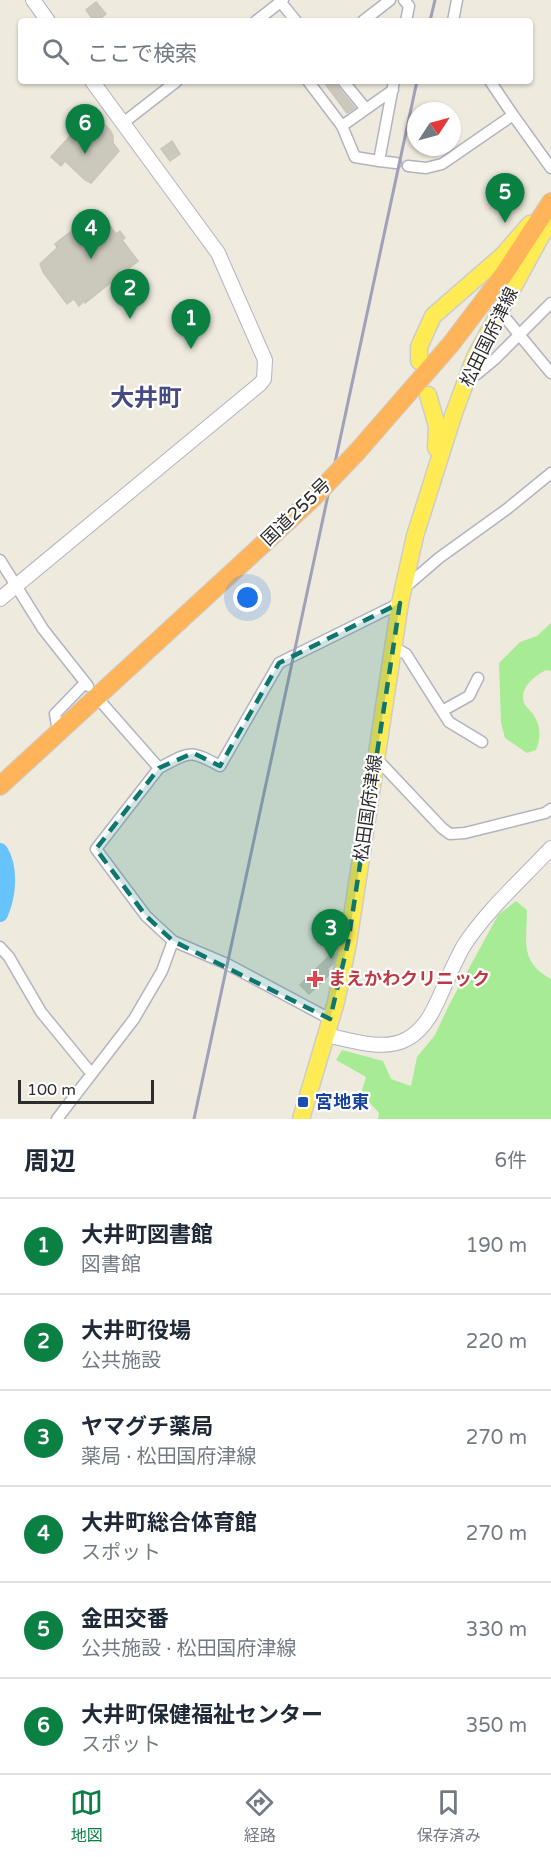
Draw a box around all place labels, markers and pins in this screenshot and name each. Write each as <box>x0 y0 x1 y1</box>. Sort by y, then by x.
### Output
pin: 6 <box>66 104 104 154</box>
pin: 5 <box>486 174 524 223</box>
pin: 4 <box>72 210 110 259</box>
pin: 2 <box>110 270 150 319</box>
pin: 1 <box>172 300 210 349</box>
pin: 3 <box>312 910 350 959</box>
place label: まえかわクリニック <box>328 968 490 990</box>
marker: まえかわクリニック <box>306 970 324 988</box>
place label: 宮地東 <box>315 1091 369 1113</box>
marker: 宮地東 <box>296 1095 310 1109</box>

